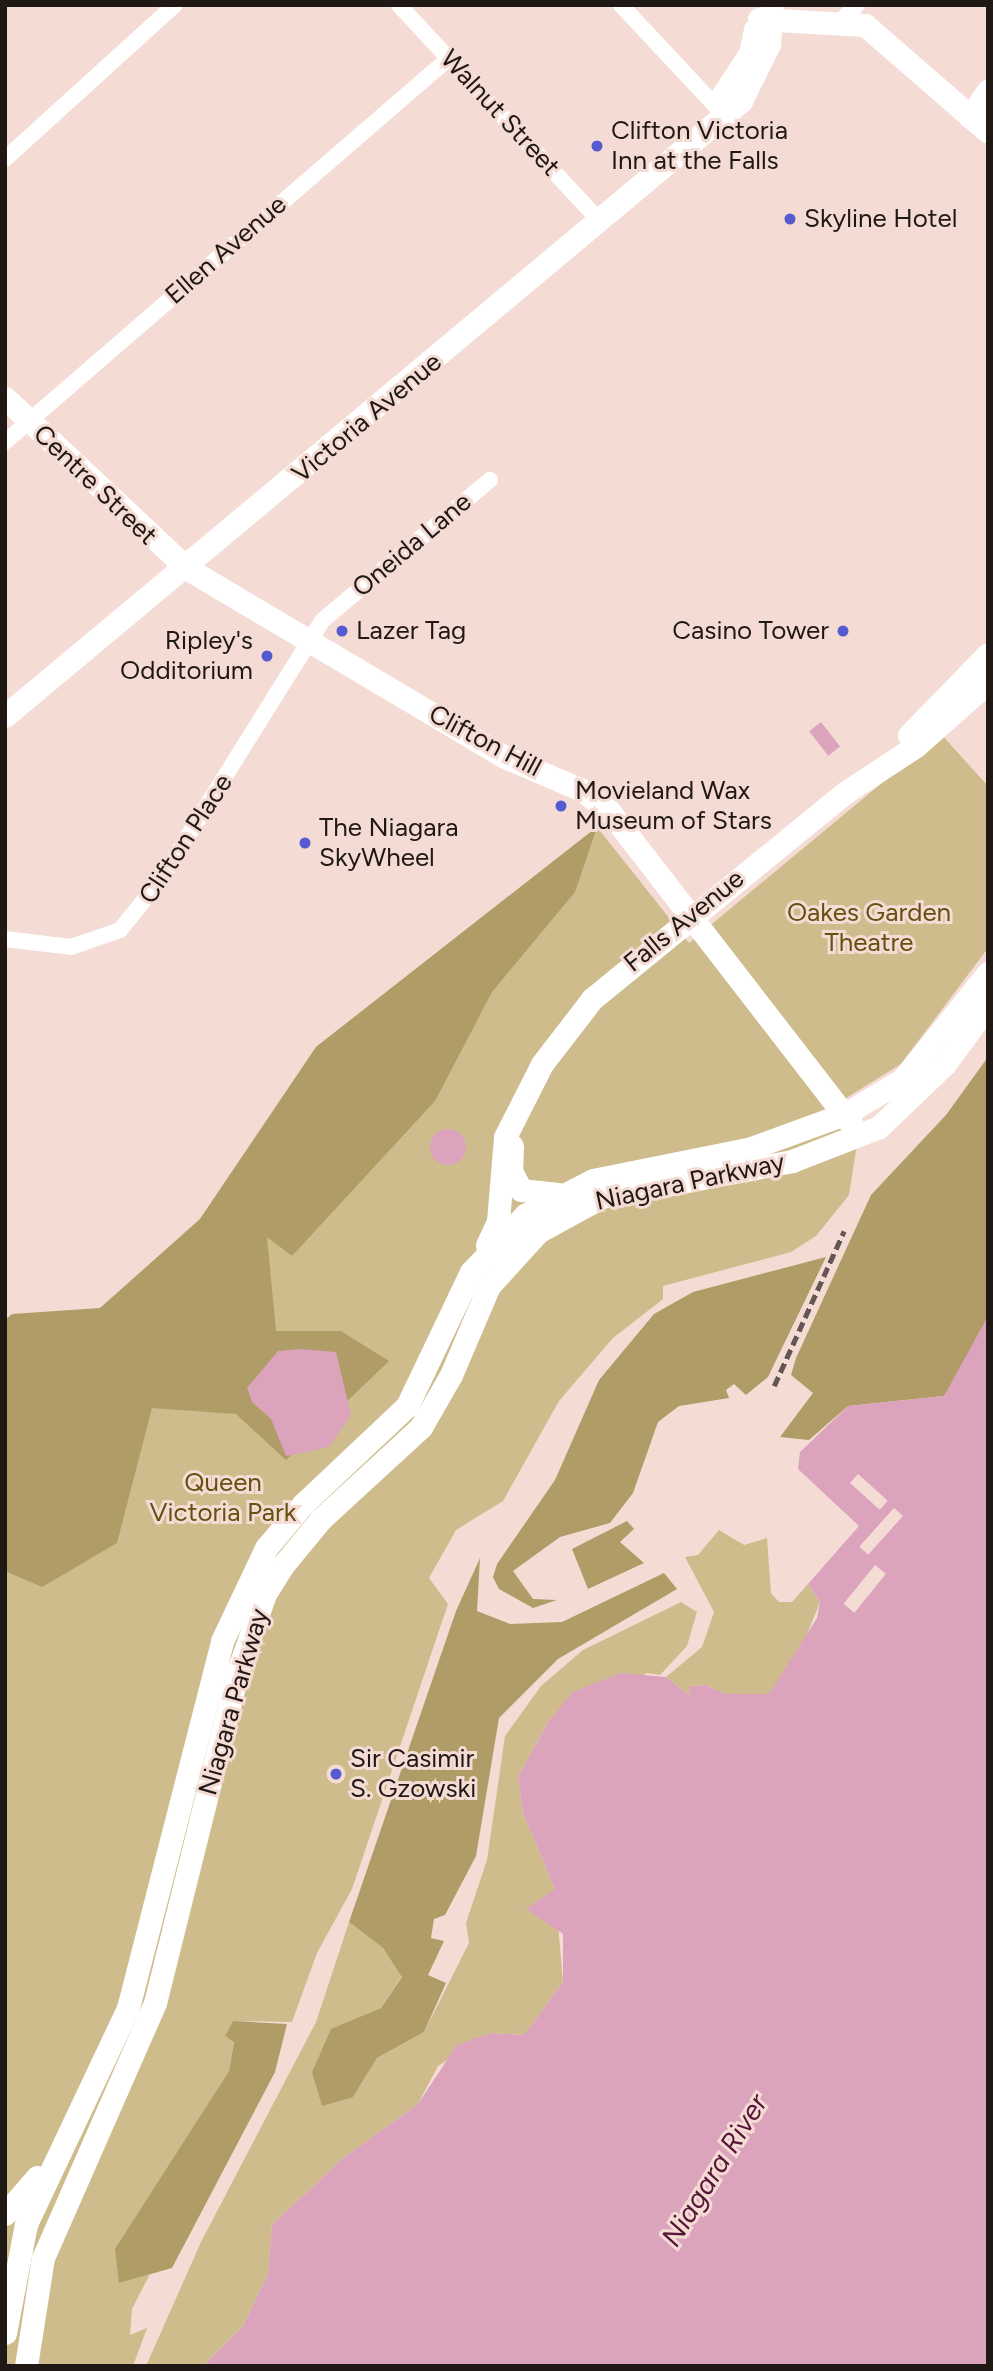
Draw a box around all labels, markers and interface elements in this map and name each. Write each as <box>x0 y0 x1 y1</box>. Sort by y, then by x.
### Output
street label: Walnut Street <box>434 44 566 182</box>
place label: Clifton Victoria Inn at the Falls <box>611 115 788 176</box>
marker: Clifton Victoria Inn at the Falls <box>589 138 605 154</box>
street label: Ellen Avenue <box>159 189 293 311</box>
place label: Skyline Hotel <box>804 203 957 235</box>
marker: Skyline Hotel <box>782 211 798 227</box>
street label: Victoria Avenue <box>286 346 448 490</box>
street label: Centre Street <box>27 418 163 552</box>
street label: Oneida Lane <box>346 486 478 604</box>
place label: Lazer Tag <box>356 615 466 647</box>
place label: Casino Tower <box>672 615 829 647</box>
marker: Lazer Tag <box>334 623 350 639</box>
marker: Casino Tower <box>835 623 851 639</box>
place label: Ripley's Odditorium <box>120 625 253 686</box>
marker: Ripley's Odditorium <box>259 648 275 664</box>
street label: Clifton Hill <box>423 698 547 784</box>
street label: Clifton Place <box>133 768 239 910</box>
place label: Movieland Wax Museum of Stars <box>575 775 772 836</box>
marker: Movieland Wax Museum of Stars <box>553 798 569 814</box>
place label: The Niagara SkyWheel <box>319 812 458 874</box>
marker: The Niagara SkyWheel <box>297 835 313 851</box>
street label: Falls Avenue <box>618 863 750 979</box>
park label: Oakes Garden Theatre <box>787 897 951 958</box>
street label: Niagara Parkway <box>593 1147 787 1217</box>
park label: Queen Victoria Park <box>150 1467 296 1528</box>
street label: Niagara Parkway <box>192 1605 276 1799</box>
place label: Sir Casimir S. Gzowski <box>350 1743 476 1804</box>
marker: Sir Casimir S. Gzowski <box>328 1766 344 1782</box>
water label: Niagara River <box>654 2088 774 2252</box>

